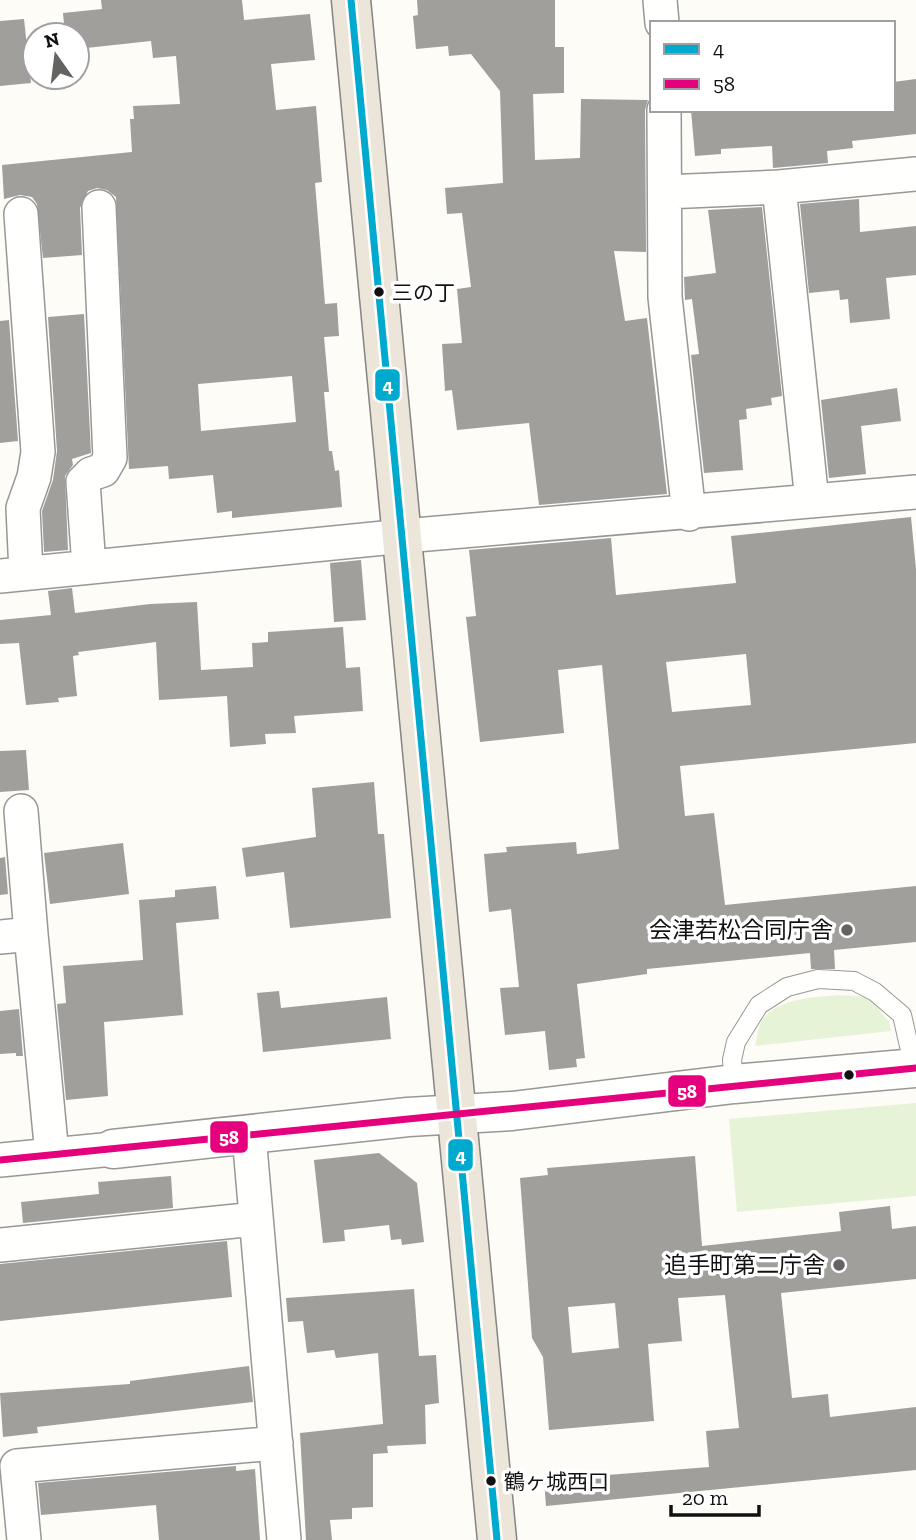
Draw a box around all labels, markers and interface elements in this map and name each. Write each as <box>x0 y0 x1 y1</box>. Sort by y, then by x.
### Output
north arrow <box>21 21 91 91</box>
legend <box>650 21 895 112</box>
text: N <box>42 27 62 53</box>
text: 4 <box>713 36 724 61</box>
text: 58 <box>713 71 735 96</box>
place label: 三の丁 <box>392 280 455 305</box>
marker: 三の丁 <box>372 285 386 299</box>
line badge: 4 <box>374 368 401 402</box>
text: 4 <box>383 374 394 397</box>
place label: 会津若松合同庁舎 <box>649 916 833 944</box>
marker: 会津若松合同庁舎 <box>839 922 855 938</box>
unlabelled marker <box>842 1068 856 1082</box>
line badge: 58 <box>667 1074 707 1108</box>
text: 58 <box>677 1080 697 1103</box>
line badge: 58 <box>209 1120 249 1154</box>
text: 58 <box>219 1126 239 1149</box>
line badge: 4 <box>447 1138 474 1172</box>
text: 4 <box>456 1144 467 1167</box>
place label: 追手町第二庁舎 <box>664 1251 825 1279</box>
marker: 追手町第二庁舎 <box>831 1257 847 1273</box>
place label: 鶴ヶ城西口 <box>504 1469 609 1494</box>
marker: 鶴ヶ城西口 <box>484 1474 498 1488</box>
scale bar <box>671 1474 758 1518</box>
text: 20 m <box>682 1485 728 1510</box>

